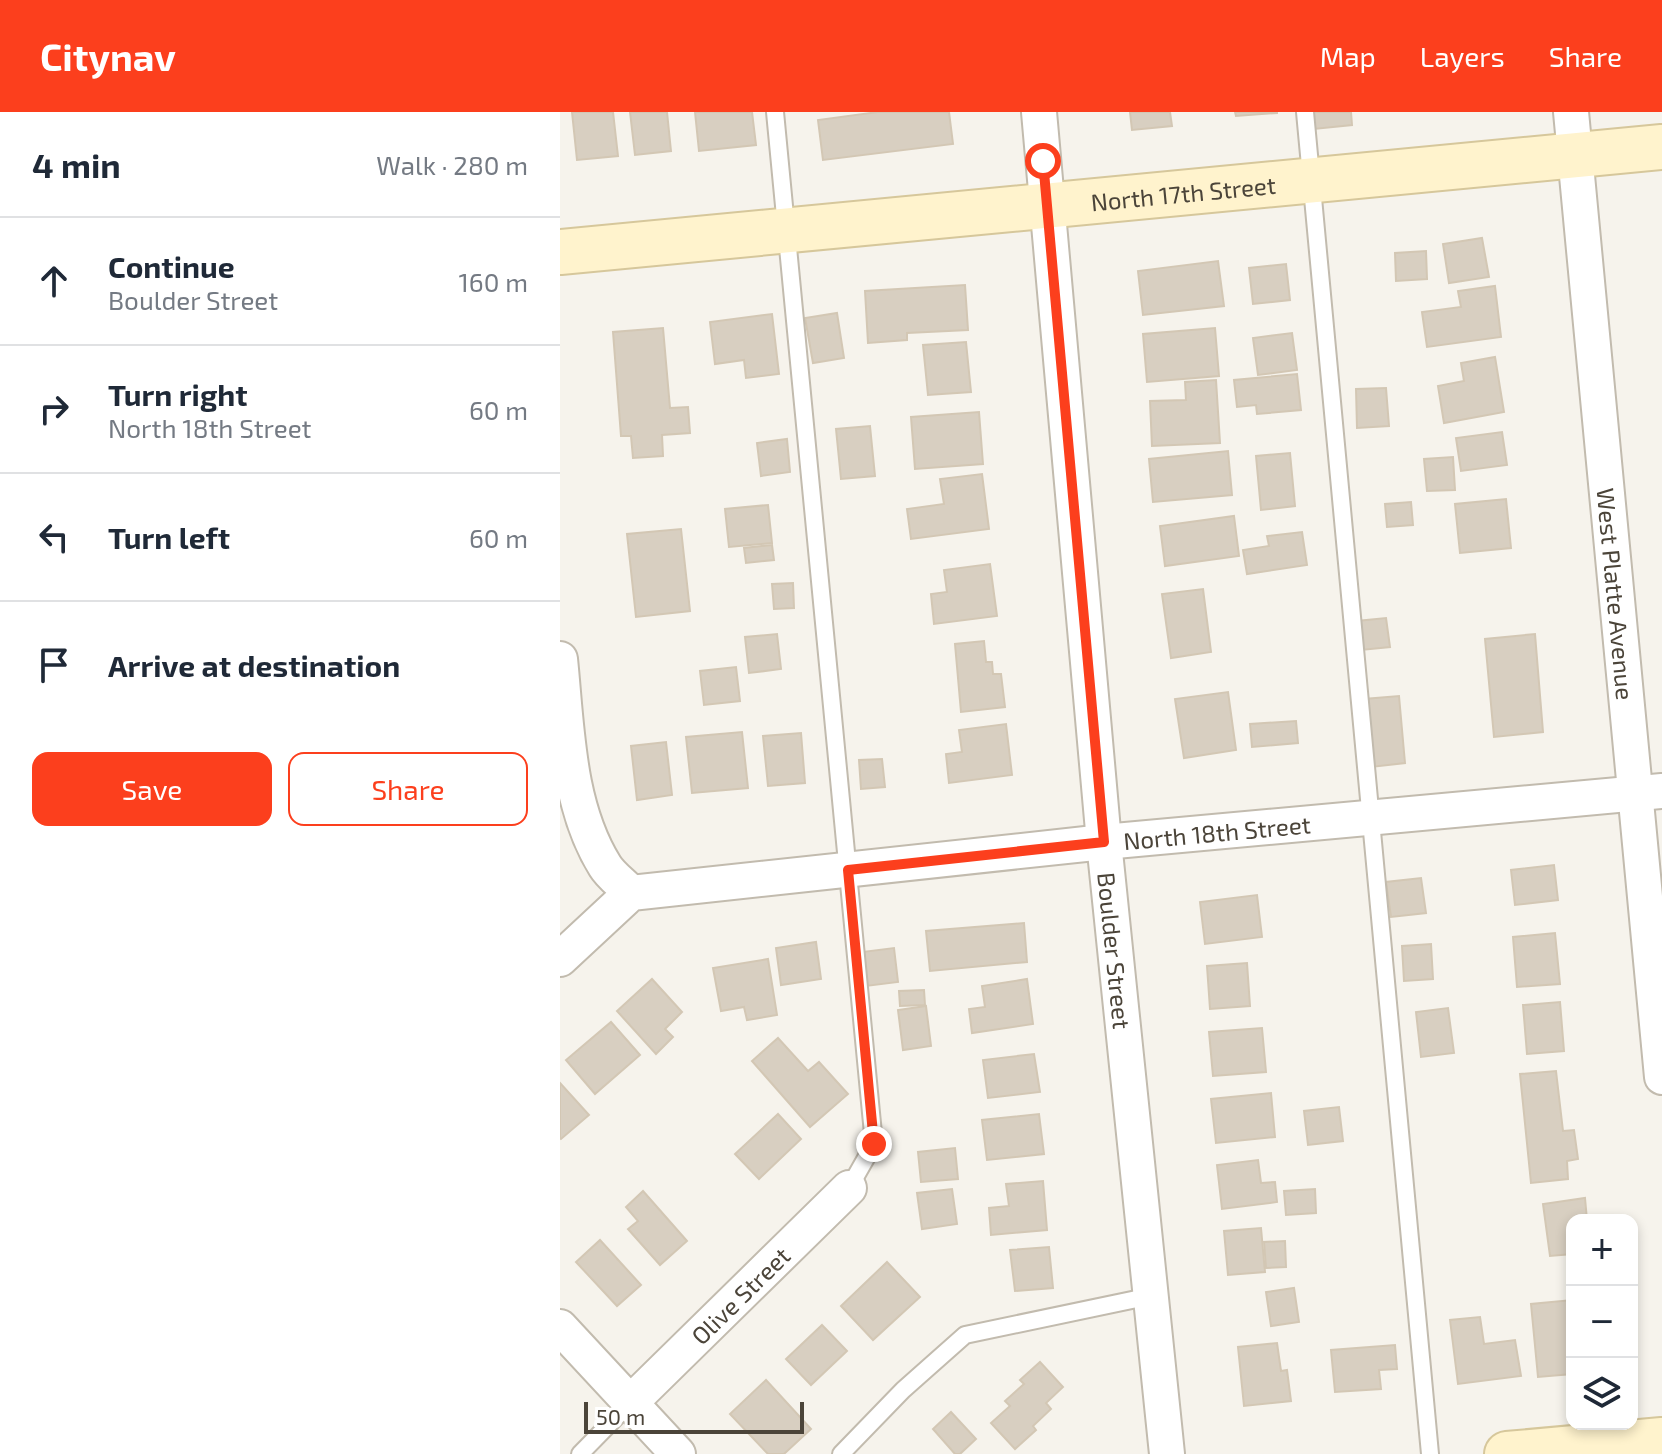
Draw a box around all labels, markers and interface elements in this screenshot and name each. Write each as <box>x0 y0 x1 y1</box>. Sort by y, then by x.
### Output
text: Citynav <box>40 33 176 79</box>
text: Map <box>1320 39 1376 73</box>
text: Layers <box>1420 39 1505 73</box>
text: Share <box>1549 39 1622 73</box>
route start <box>1025 143 1061 179</box>
text: 4 min <box>32 144 121 185</box>
text: Walk · 280 m <box>376 149 528 180</box>
street label: North 17th Street <box>1089 169 1277 216</box>
text: Continue <box>108 248 235 284</box>
icon: ahead <box>32 259 76 303</box>
text: 160 m <box>459 266 528 297</box>
text: Boulder Street <box>108 284 278 315</box>
text: Turn right <box>108 376 248 412</box>
icon: right <box>32 387 76 431</box>
text: 60 m <box>469 394 528 425</box>
text: North 18th Street <box>108 412 312 443</box>
street label: West Platte Avenue <box>1592 487 1641 701</box>
icon: left <box>32 515 76 559</box>
text: Turn left <box>108 519 230 555</box>
text: 60 m <box>469 522 528 553</box>
icon: arrive <box>32 643 76 687</box>
text: Arrive at destination <box>108 647 400 683</box>
button: Save <box>32 752 272 826</box>
button: Share <box>288 752 528 826</box>
street label: North 18th Street <box>1122 809 1312 855</box>
street label: Boulder Street <box>1093 871 1138 1030</box>
route end <box>856 1126 892 1162</box>
map controls <box>1566 1214 1638 1430</box>
button: + <box>1566 1214 1638 1286</box>
street label: Olive Street <box>685 1240 795 1350</box>
button: − <box>1566 1286 1638 1358</box>
button: layers <box>1566 1358 1638 1430</box>
scale bar <box>584 1398 804 1434</box>
text: 50 m <box>596 1403 645 1429</box>

